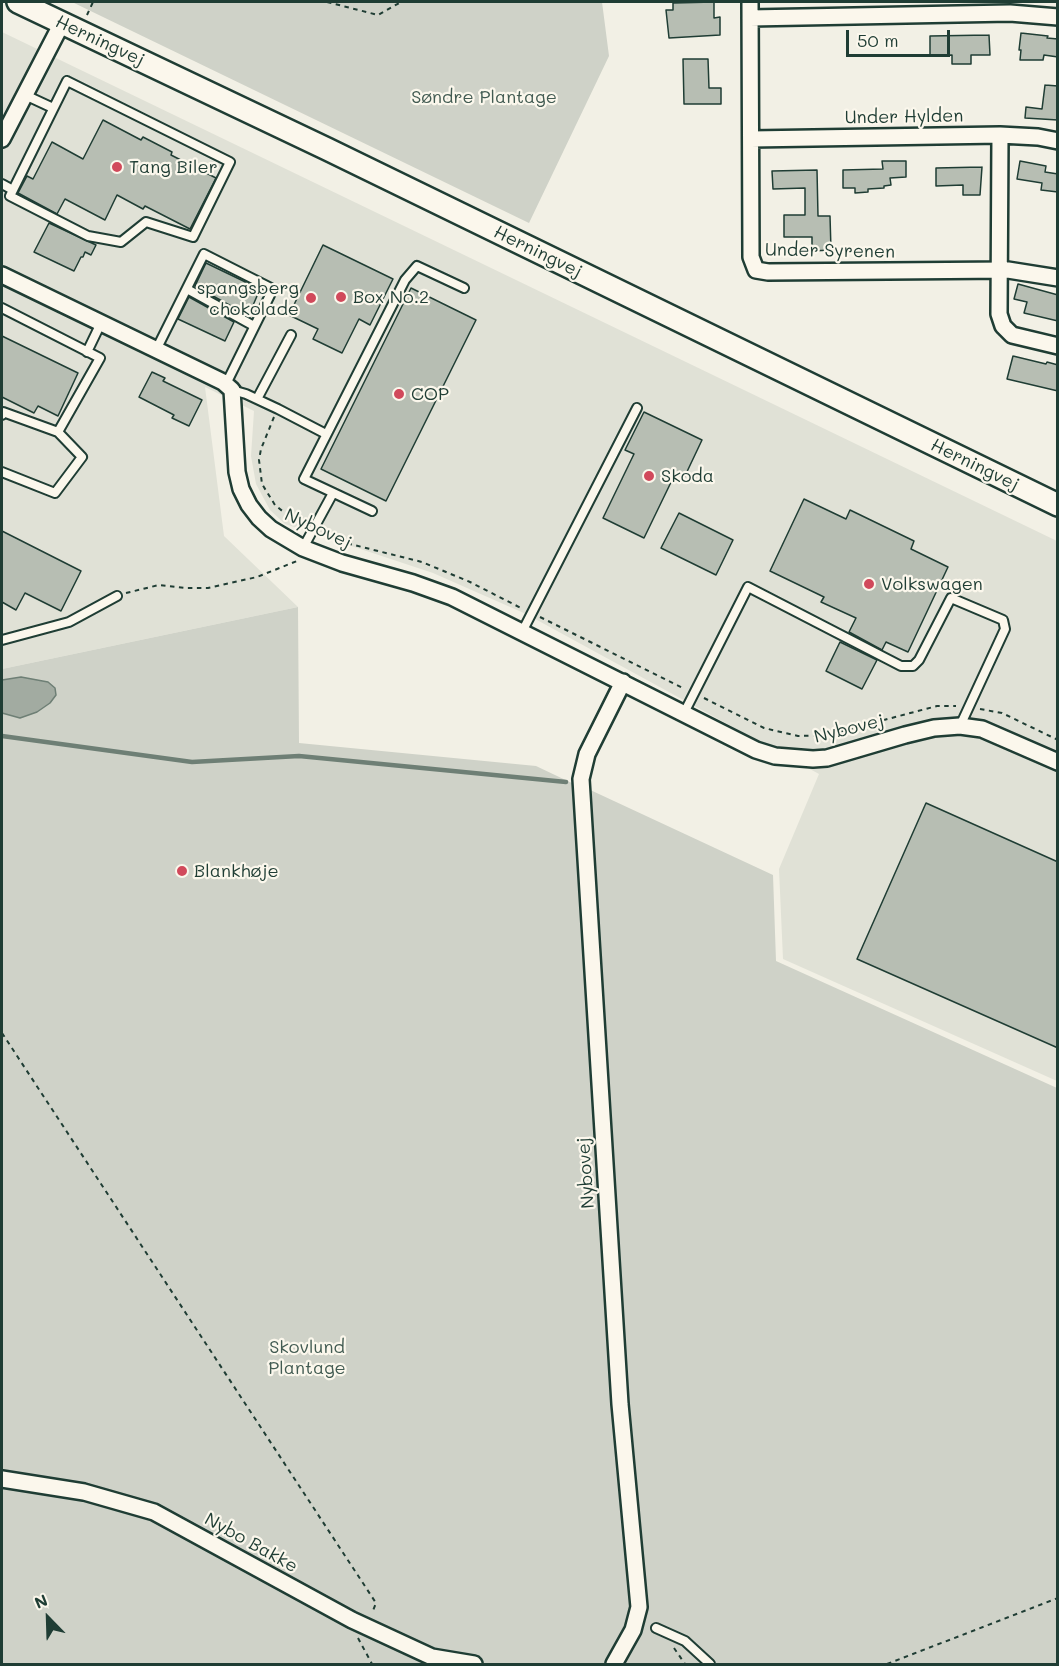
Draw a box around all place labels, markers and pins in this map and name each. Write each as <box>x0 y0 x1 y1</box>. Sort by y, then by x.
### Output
place label: Tang Biler <box>129 156 218 178</box>
marker: Tang Biler <box>110 160 124 174</box>
place label: spangsberg chokolade <box>197 277 299 320</box>
place label: Box No.2 <box>353 286 429 308</box>
marker: Box No.2 <box>334 290 348 304</box>
marker: spangsberg chokolade <box>304 291 318 305</box>
place label: COP <box>411 383 449 405</box>
marker: COP <box>392 387 406 401</box>
place label: Skoda <box>661 465 714 487</box>
marker: Skoda <box>642 469 656 483</box>
place label: Volkswagen <box>881 573 983 595</box>
marker: Volkswagen <box>862 577 876 591</box>
place label: Blankhøje <box>194 860 279 882</box>
marker: Blankhøje <box>175 864 189 878</box>

